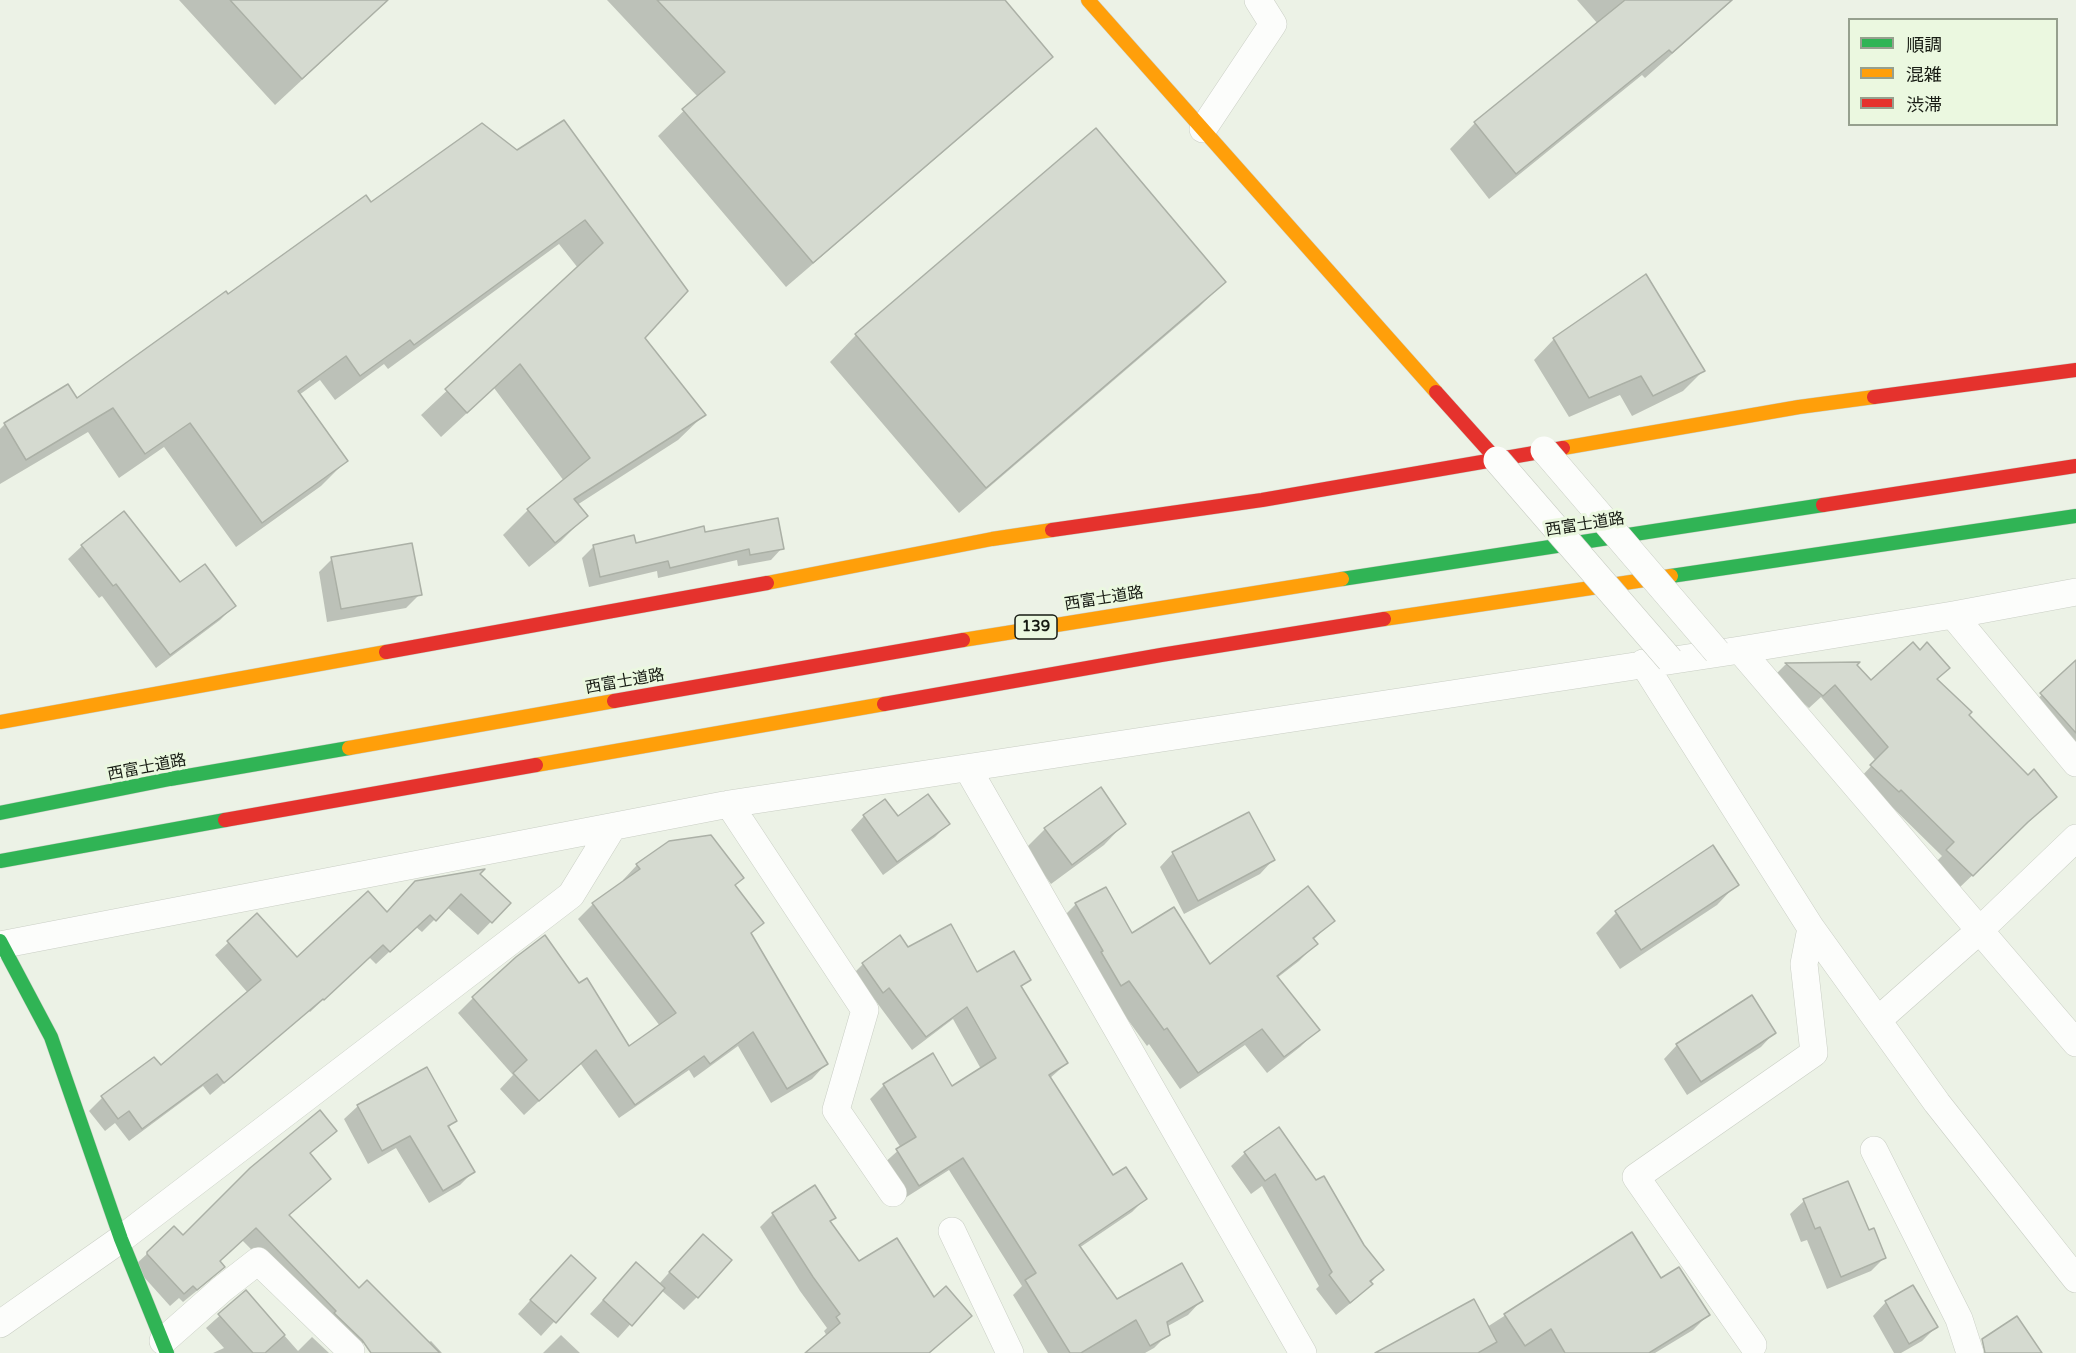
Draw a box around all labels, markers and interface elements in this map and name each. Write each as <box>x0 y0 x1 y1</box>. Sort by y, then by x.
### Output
legend <box>1848 18 2058 126</box>
text: 順調 <box>1906 34 1942 56</box>
text: 混雑 <box>1906 64 1942 86</box>
text: 渋滞 <box>1906 94 1942 116</box>
street label: 西富士道路 <box>1544 509 1626 541</box>
street label: 西富士道路 <box>1063 583 1145 615</box>
road number: 139 <box>1015 615 1057 639</box>
street label: 西富士道路 <box>584 666 666 698</box>
street label: 西富士道路 <box>106 751 188 785</box>

